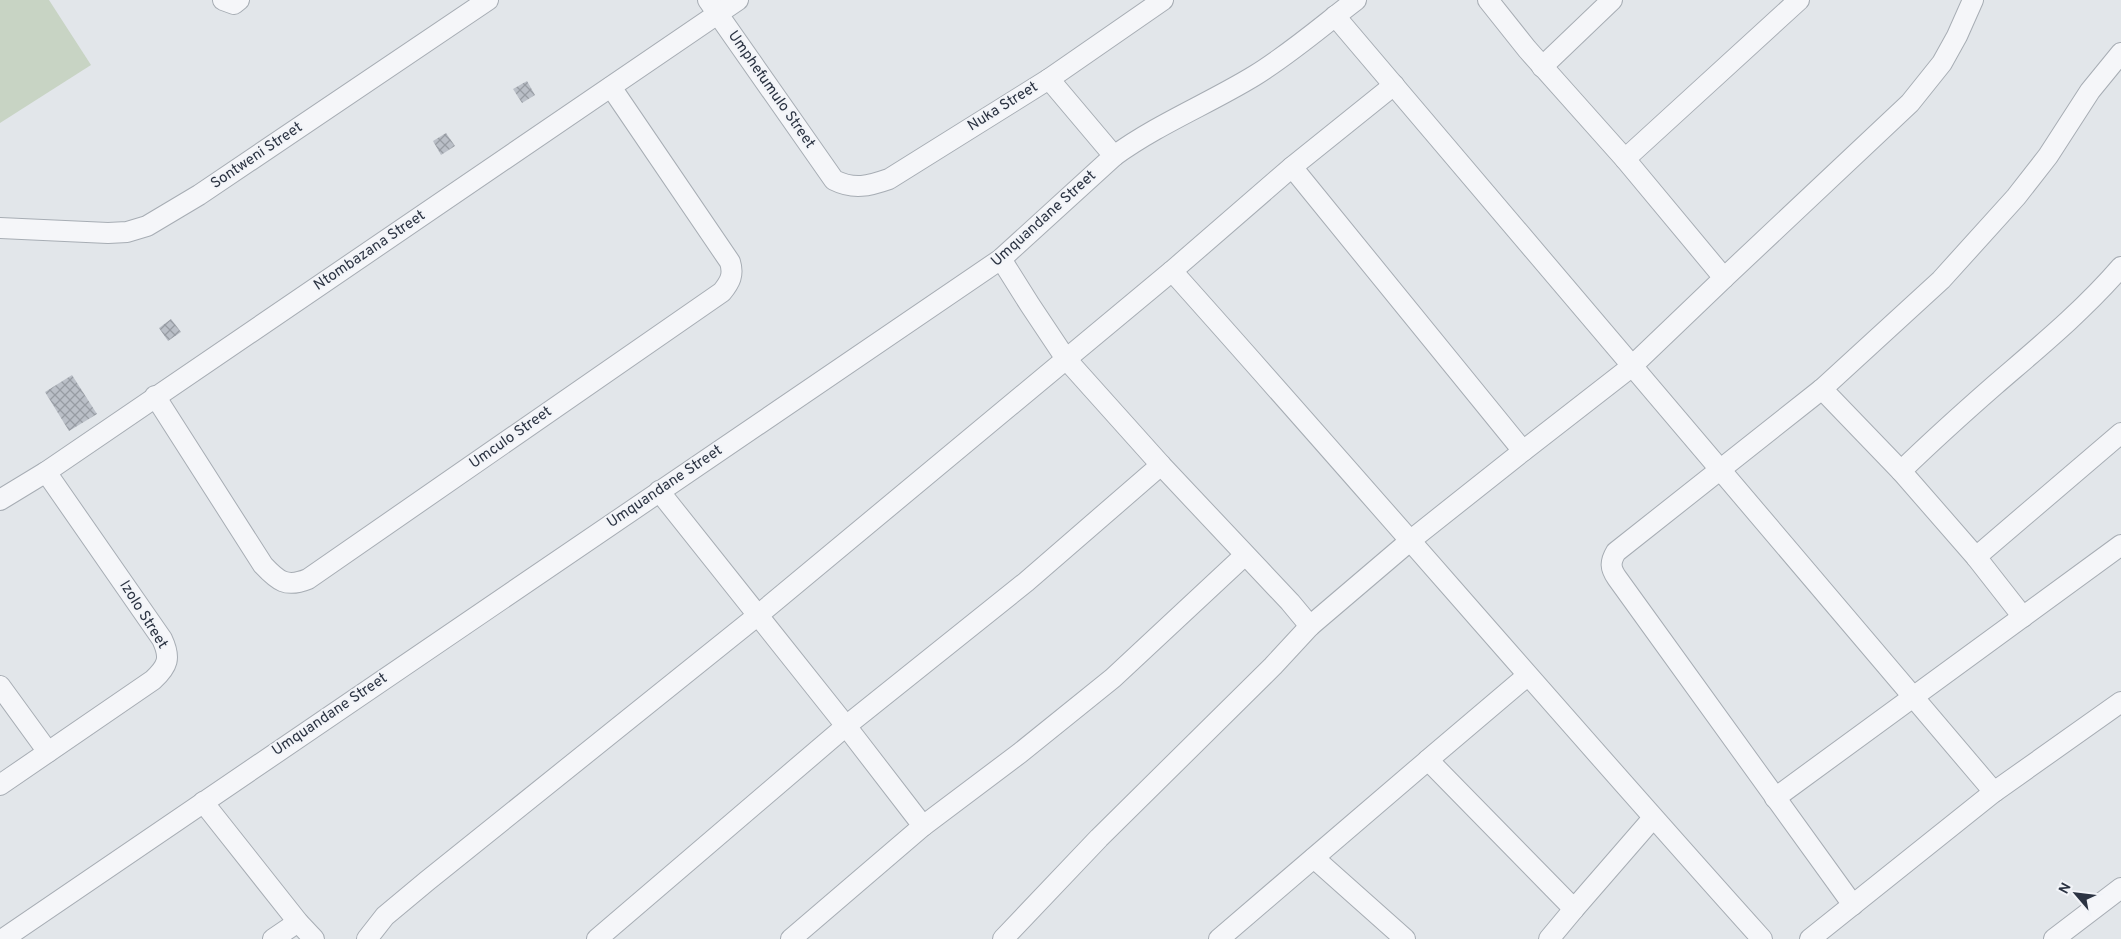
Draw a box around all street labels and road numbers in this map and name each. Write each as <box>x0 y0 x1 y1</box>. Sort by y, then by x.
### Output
street label: Umphefumulo Street <box>723 27 819 153</box>
street label: Nuka Street <box>964 78 1042 136</box>
street label: Sontweni Street <box>208 118 306 194</box>
street label: Umquandane Street <box>987 167 1101 271</box>
street label: Ntombazana Street <box>311 207 429 295</box>
street label: Umculo Street <box>466 403 556 473</box>
street label: Umquandane Street <box>604 441 726 533</box>
street label: Izolo Street <box>114 577 172 653</box>
street label: Umquandane Street <box>269 669 391 761</box>

